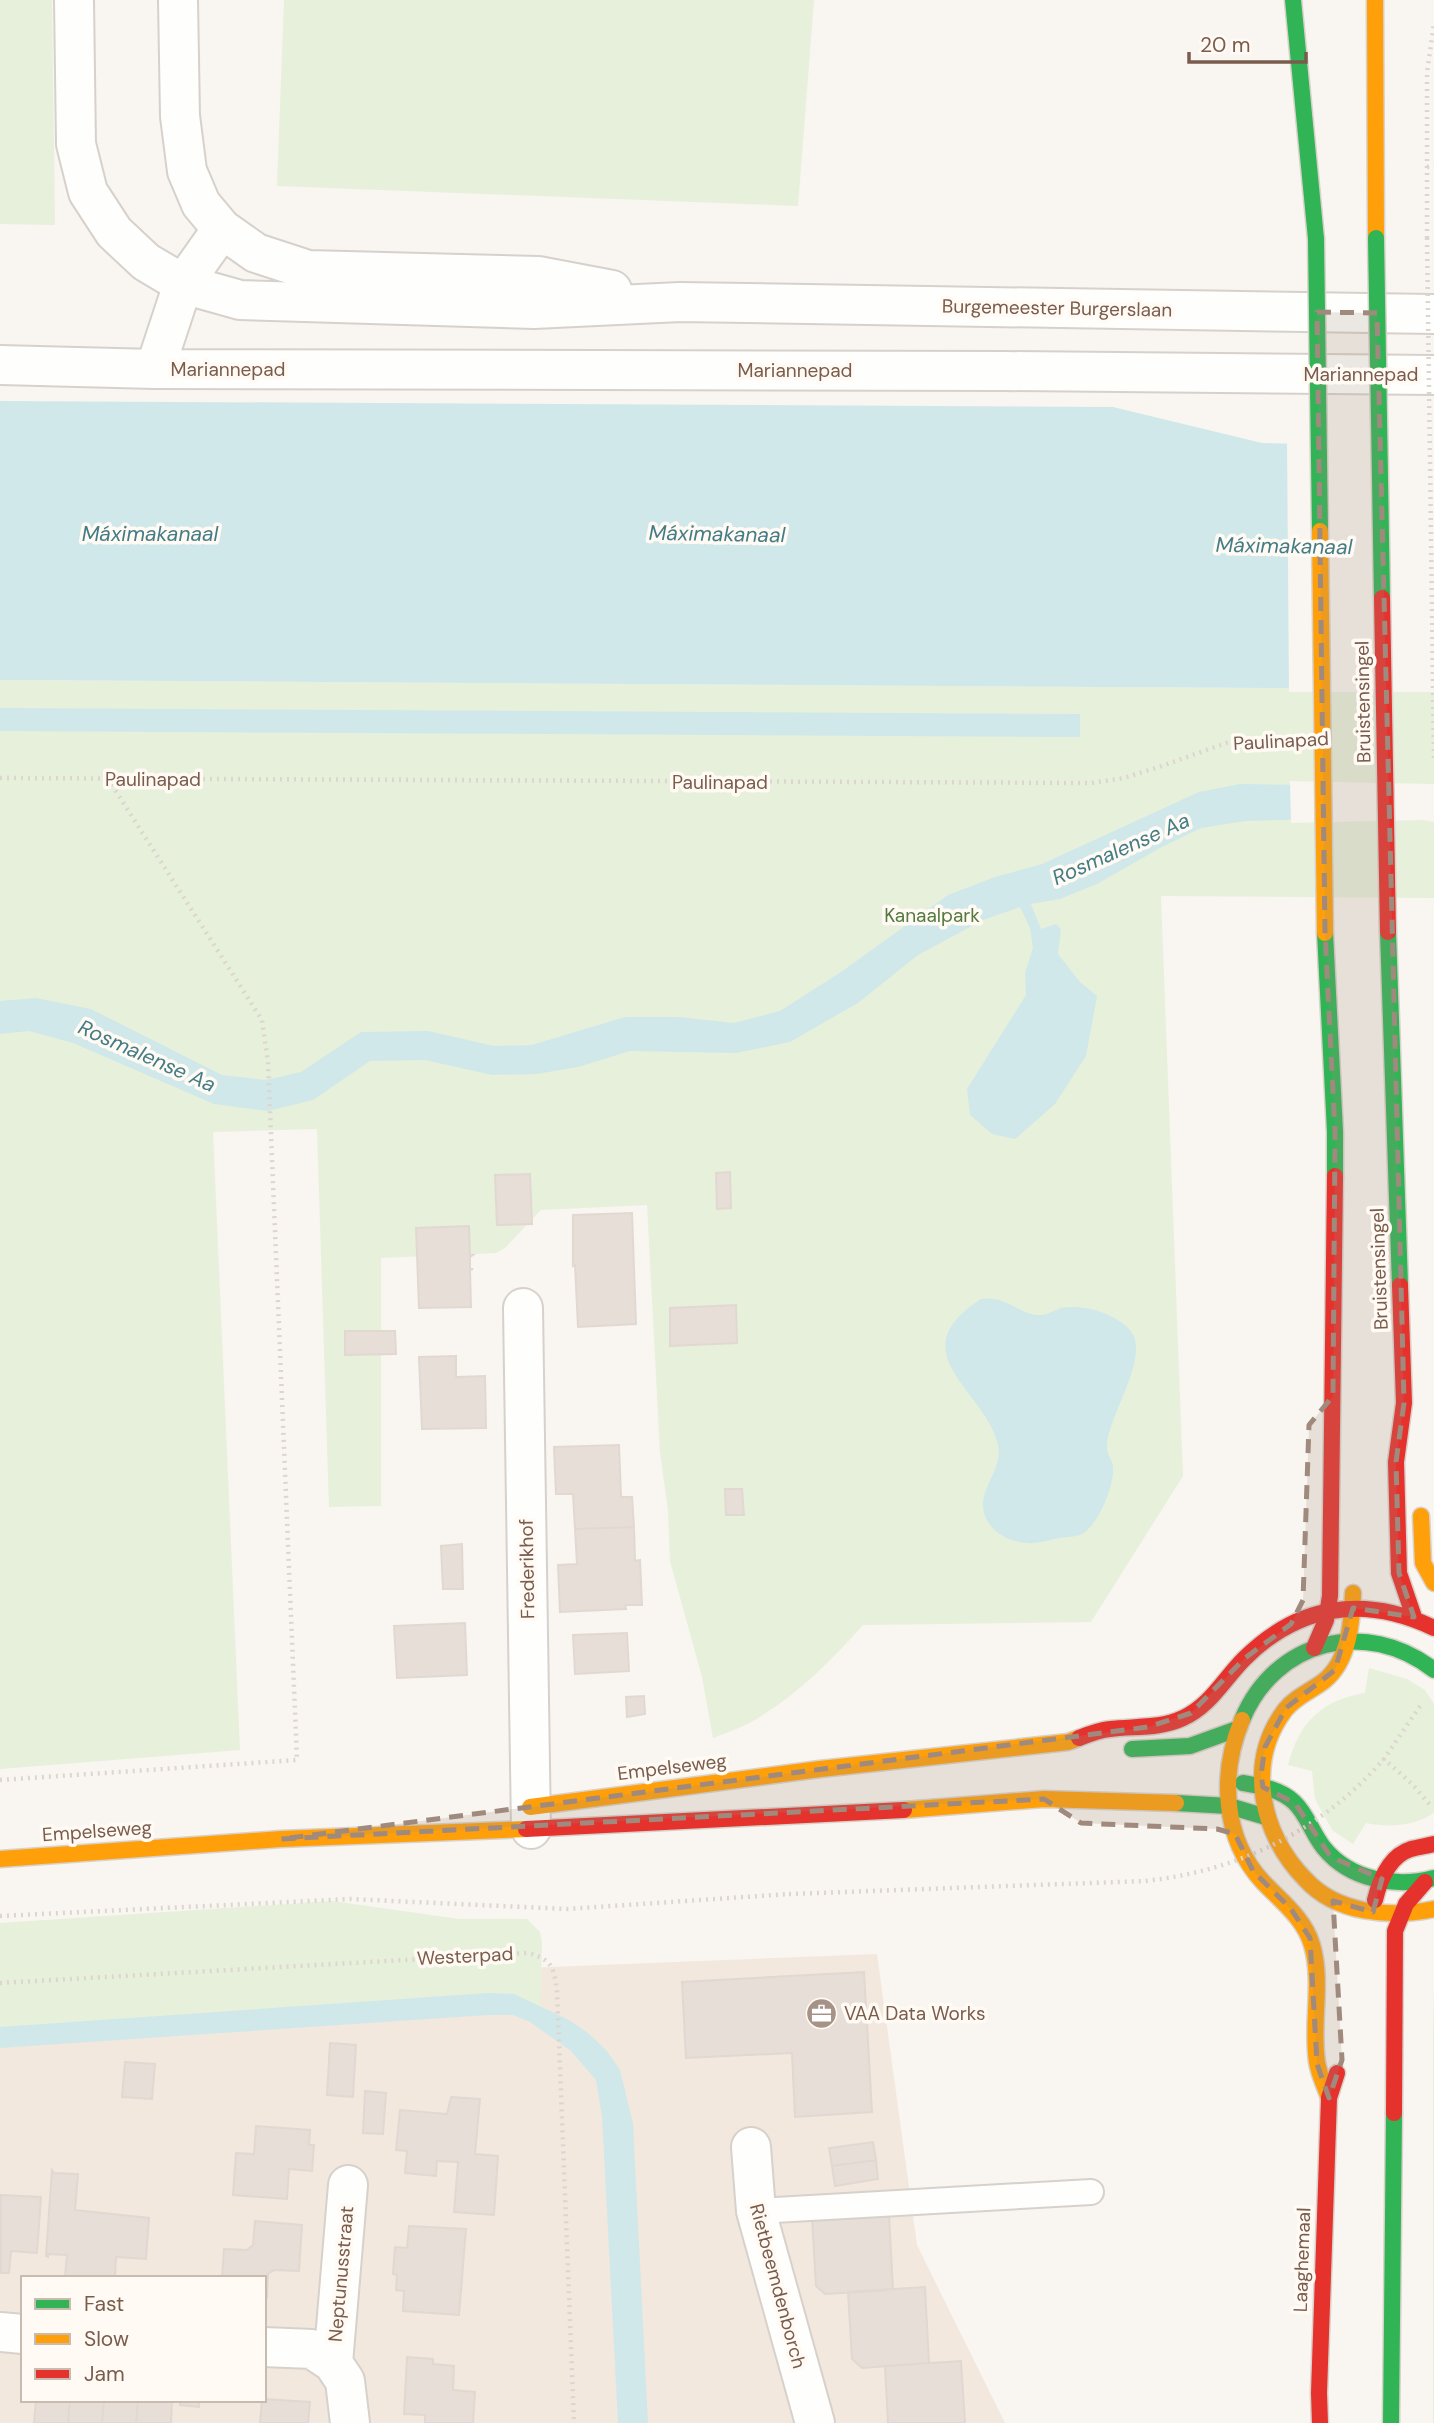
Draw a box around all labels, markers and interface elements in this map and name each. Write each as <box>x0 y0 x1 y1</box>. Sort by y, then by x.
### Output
scale bar <box>1189 21 1306 65</box>
text: 20 m <box>1200 31 1251 59</box>
street label: Burgemeester Burgerslaan <box>942 293 1172 323</box>
street label: Mariannepad <box>171 357 286 382</box>
street label: Mariannepad <box>738 358 853 383</box>
street label: Mariannepad <box>1304 362 1419 387</box>
water label: Máximakanaal <box>648 519 786 549</box>
water label: Máximakanaal <box>82 520 219 548</box>
water label: Máximakanaal <box>1215 531 1353 561</box>
street label: Bruistensingel <box>1349 641 1377 763</box>
street label: Paulinapad <box>1232 726 1330 756</box>
street label: Paulinapad <box>105 767 201 792</box>
street label: Paulinapad <box>672 770 768 795</box>
water label: Rosmalense Aa <box>1048 806 1194 892</box>
park label: Kanaalpark <box>884 903 980 928</box>
water label: Rosmalense Aa <box>74 1013 220 1099</box>
street label: Bruistensingel <box>1364 1207 1394 1331</box>
street label: Frederikhof <box>514 1519 540 1619</box>
street label: Empelseweg <box>616 1748 729 1786</box>
street label: Empelseweg <box>41 1815 153 1847</box>
street label: Westerpad <box>416 1941 514 1971</box>
office icon: VAA Data Works <box>804 1996 838 2030</box>
place label: VAA Data Works <box>844 2001 985 2026</box>
street label: Rietbeemdenborch <box>744 2201 812 2371</box>
street label: Neptunusstraat <box>323 2205 359 2343</box>
street label: Laaghemaal <box>1288 2207 1316 2313</box>
legend <box>21 2276 266 2402</box>
text: Fast <box>84 2290 124 2318</box>
text: Slow <box>84 2325 129 2353</box>
text: Jam <box>84 2360 125 2388</box>

